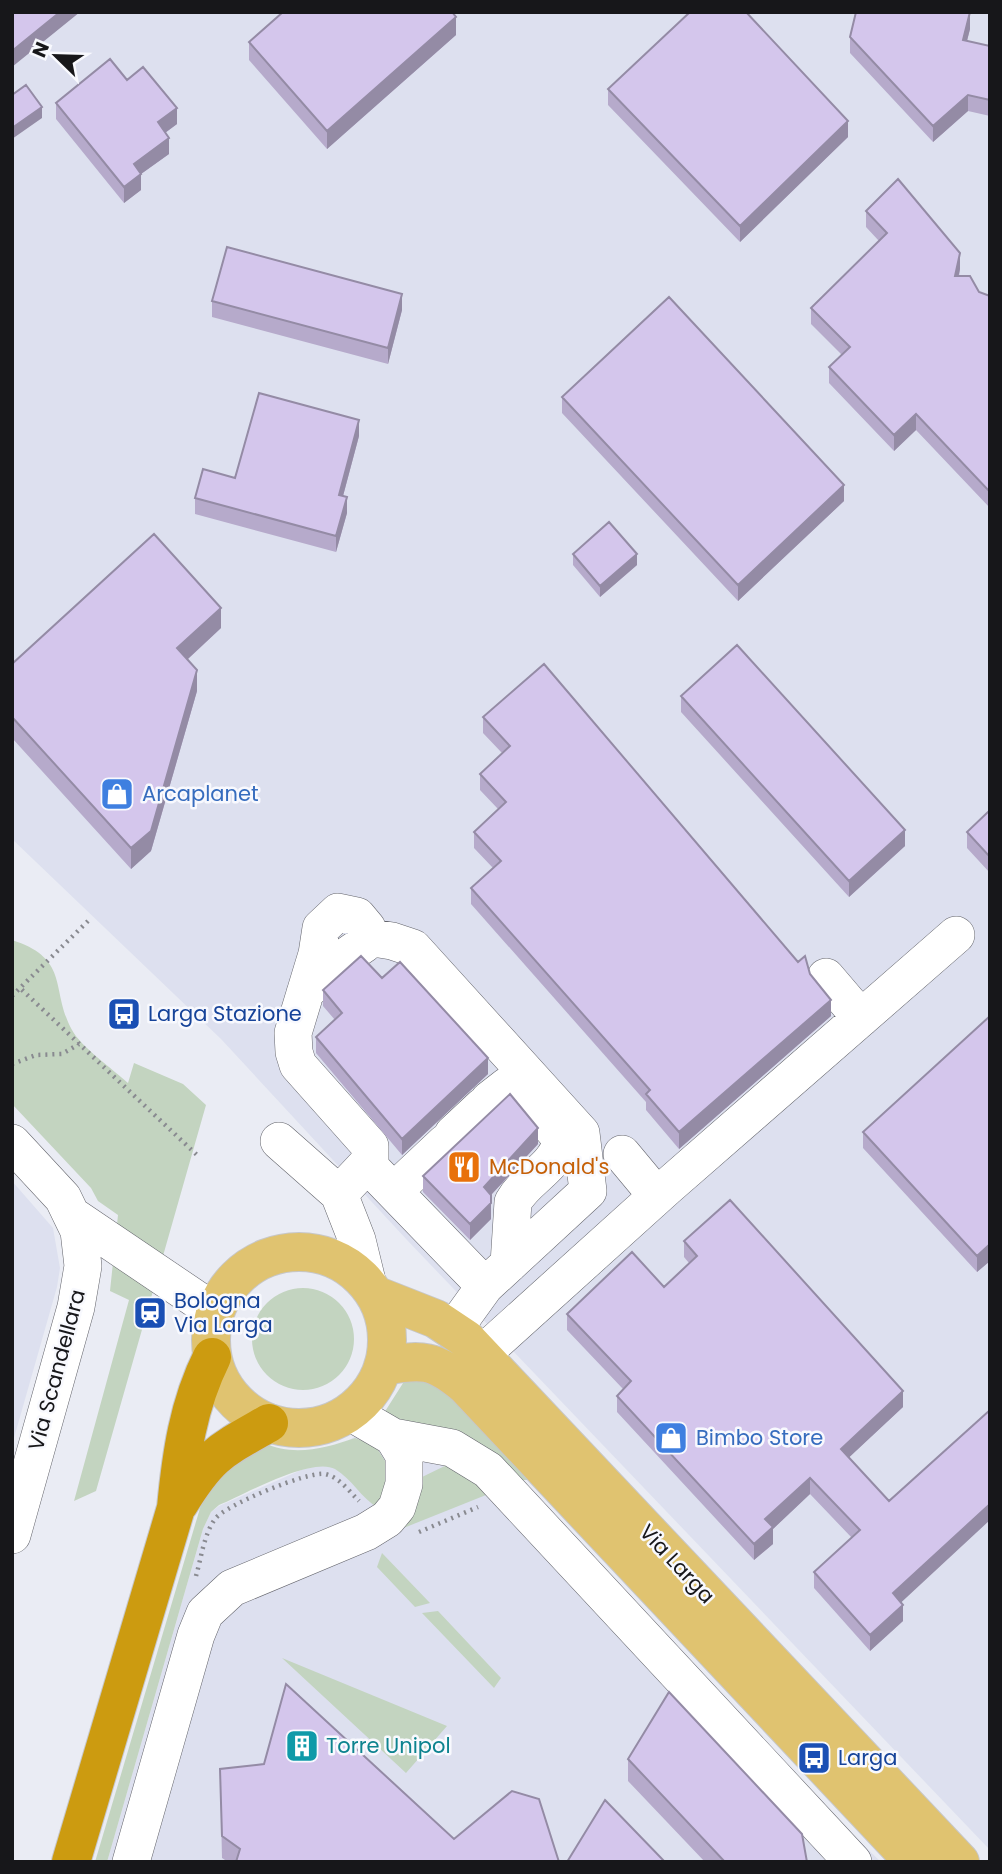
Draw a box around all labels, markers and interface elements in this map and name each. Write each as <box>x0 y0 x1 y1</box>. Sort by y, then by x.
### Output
north arrow <box>21 21 91 91</box>
text: N <box>26 38 56 61</box>
shop icon: Arcaplanet <box>98 775 136 813</box>
place label: Arcaplanet <box>142 779 259 808</box>
bus stop icon: Larga Stazione <box>105 995 143 1033</box>
place label: Larga Stazione <box>148 999 302 1028</box>
restaurant icon: McDonald's <box>445 1148 483 1186</box>
place label: McDonald's <box>489 1152 609 1181</box>
street label: Via Scandellara <box>21 1286 92 1454</box>
place label: Bologna Via Larga <box>174 1286 273 1339</box>
station icon: Bologna Via Larga <box>131 1294 169 1332</box>
shop icon: Bimbo Store <box>652 1419 690 1457</box>
place label: Bimbo Store <box>696 1423 823 1452</box>
street label: Via Larga <box>633 1518 722 1610</box>
building icon: Torre Unipol <box>283 1727 321 1765</box>
place label: Torre Unipol <box>326 1731 451 1760</box>
bus stop icon: Larga <box>795 1739 833 1777</box>
place label: Larga <box>838 1743 898 1772</box>

